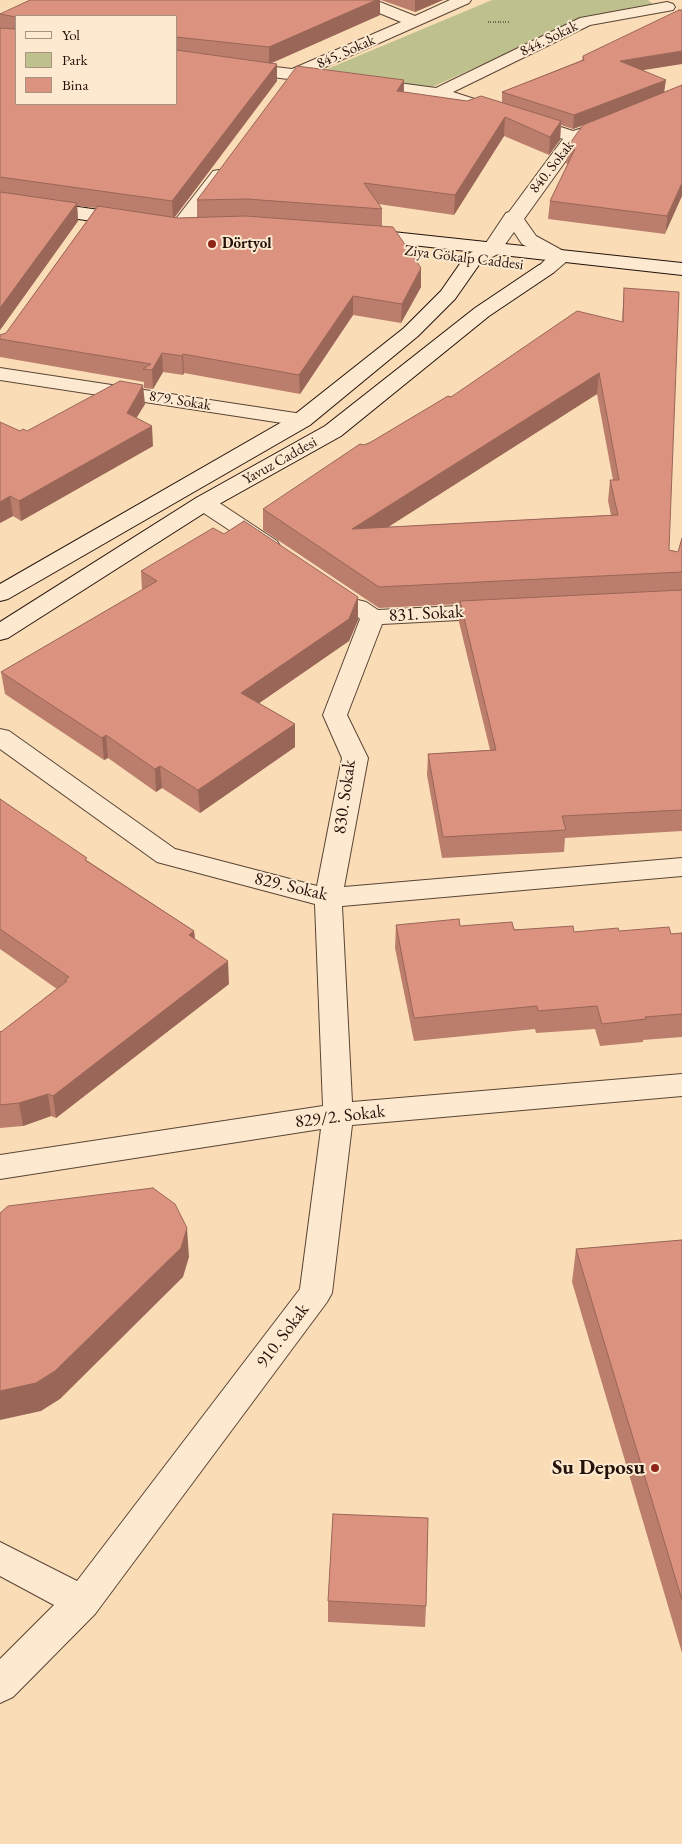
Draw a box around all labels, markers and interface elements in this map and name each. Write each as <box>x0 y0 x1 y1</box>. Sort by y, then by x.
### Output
legend <box>15 15 178 105</box>
street label: 844. Sokak <box>517 17 581 61</box>
text: Yol <box>62 25 80 44</box>
street label: 845. Sokak <box>314 31 378 73</box>
text: Park <box>62 50 88 69</box>
text: Bina <box>62 75 88 94</box>
street label: 840. Sokak <box>526 137 578 197</box>
place label: Dörtyol <box>222 235 271 253</box>
marker: Dörtyol <box>206 238 218 250</box>
street label: Ziya Gökalp Caddesi <box>403 242 525 274</box>
street label: 879. Sokak <box>148 387 212 415</box>
street label: Yavuz Caddesi <box>240 433 320 489</box>
street label: 831. Sokak <box>388 601 464 627</box>
street label: 830. Sokak <box>329 758 361 836</box>
street label: 829. Sokak <box>252 868 330 906</box>
street label: 829/2. Sokak <box>294 1101 386 1133</box>
street label: 910. Sokak <box>252 1300 314 1372</box>
place label: Su Deposu <box>552 1455 645 1481</box>
marker: Su Deposu <box>649 1462 661 1474</box>

